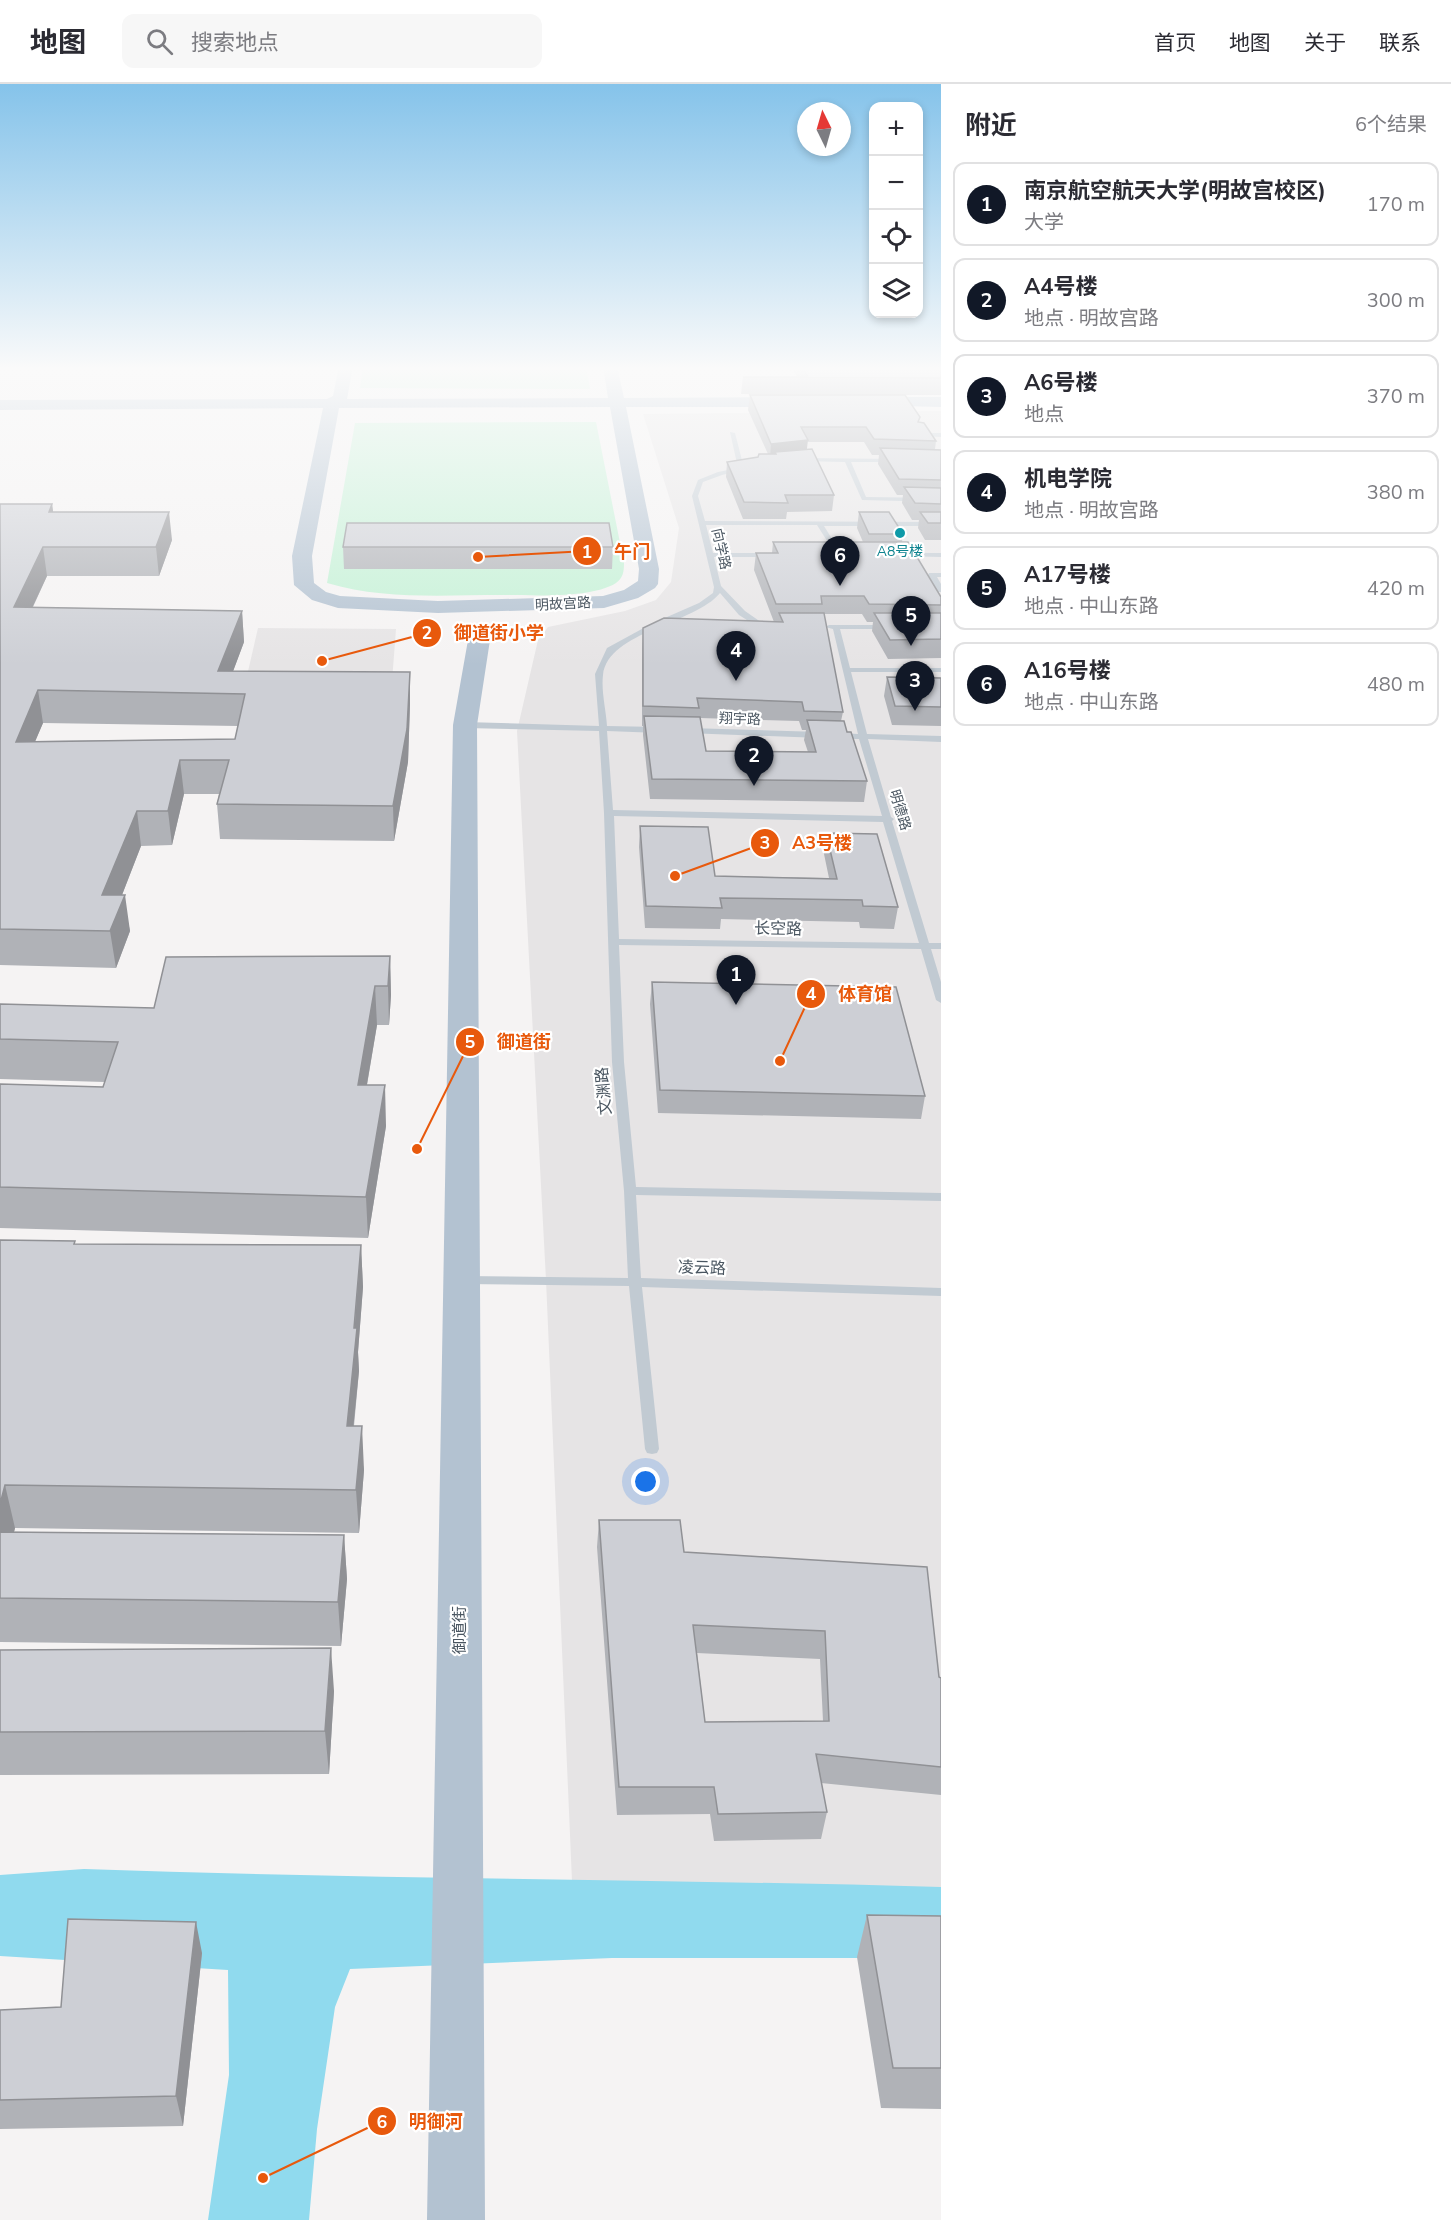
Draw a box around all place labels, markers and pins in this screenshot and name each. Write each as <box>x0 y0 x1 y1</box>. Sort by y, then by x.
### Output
marker: A8号楼 <box>893 526 907 540</box>
callout: 午门 <box>572 533 662 569</box>
pin: 6 <box>820 536 860 586</box>
place label: A8号楼 <box>877 542 923 561</box>
pin: 5 <box>892 596 930 646</box>
callout: 御道街小学 <box>412 615 556 651</box>
pin: 4 <box>716 632 756 681</box>
pin: 3 <box>896 662 934 711</box>
pin: 2 <box>734 736 774 786</box>
callout: A3号楼 <box>750 825 864 861</box>
pin: 1 <box>716 956 756 1005</box>
callout: 体育馆 <box>796 976 904 1012</box>
callout: 御道街 <box>455 1024 563 1060</box>
callout: 明御河 <box>367 2103 475 2139</box>

